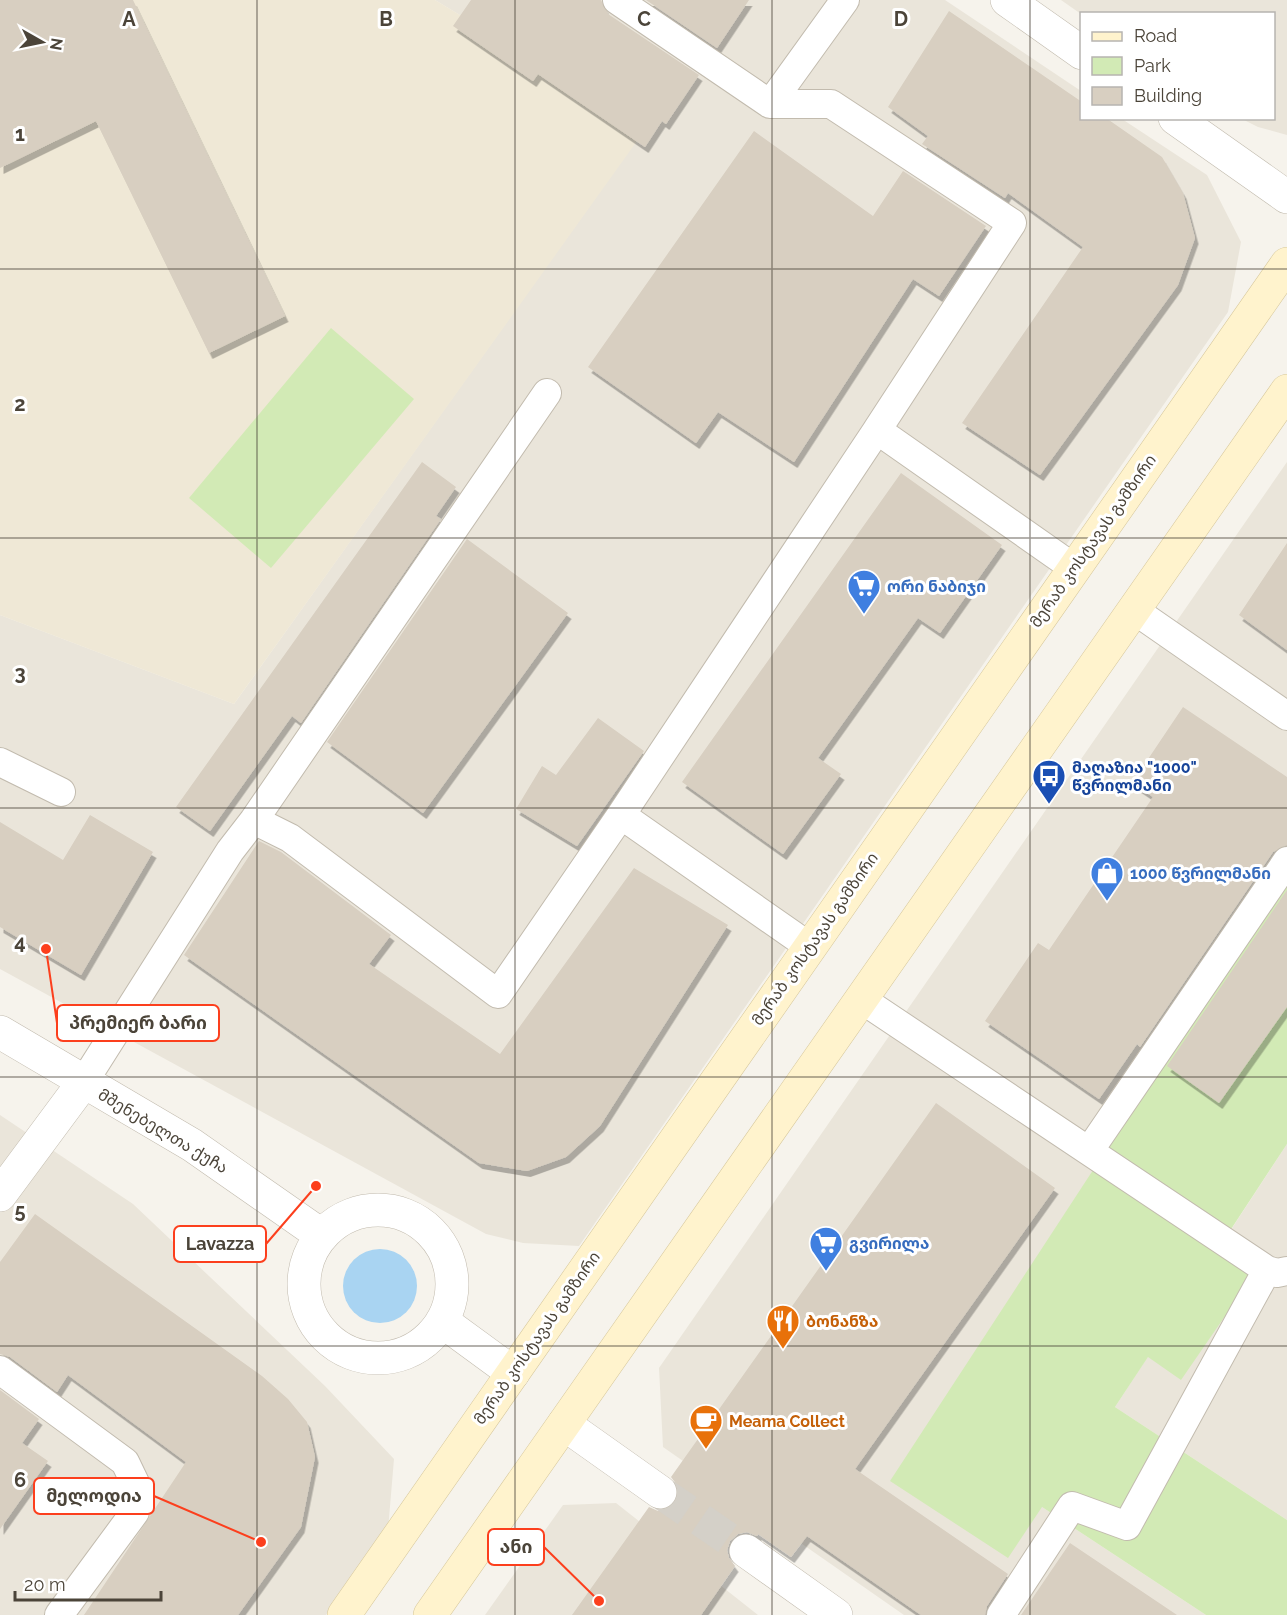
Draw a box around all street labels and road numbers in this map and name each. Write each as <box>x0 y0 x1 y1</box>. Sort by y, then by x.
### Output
street label: მერაბ კოსტავას გამზირი <box>1026 451 1160 631</box>
street label: მერაბ კოსტავას გამზირი <box>748 849 882 1029</box>
street label: მშენებელთა ქუჩა <box>94 1085 231 1178</box>
street label: მერაბ კოსტავას გამზირი <box>470 1248 604 1428</box>

